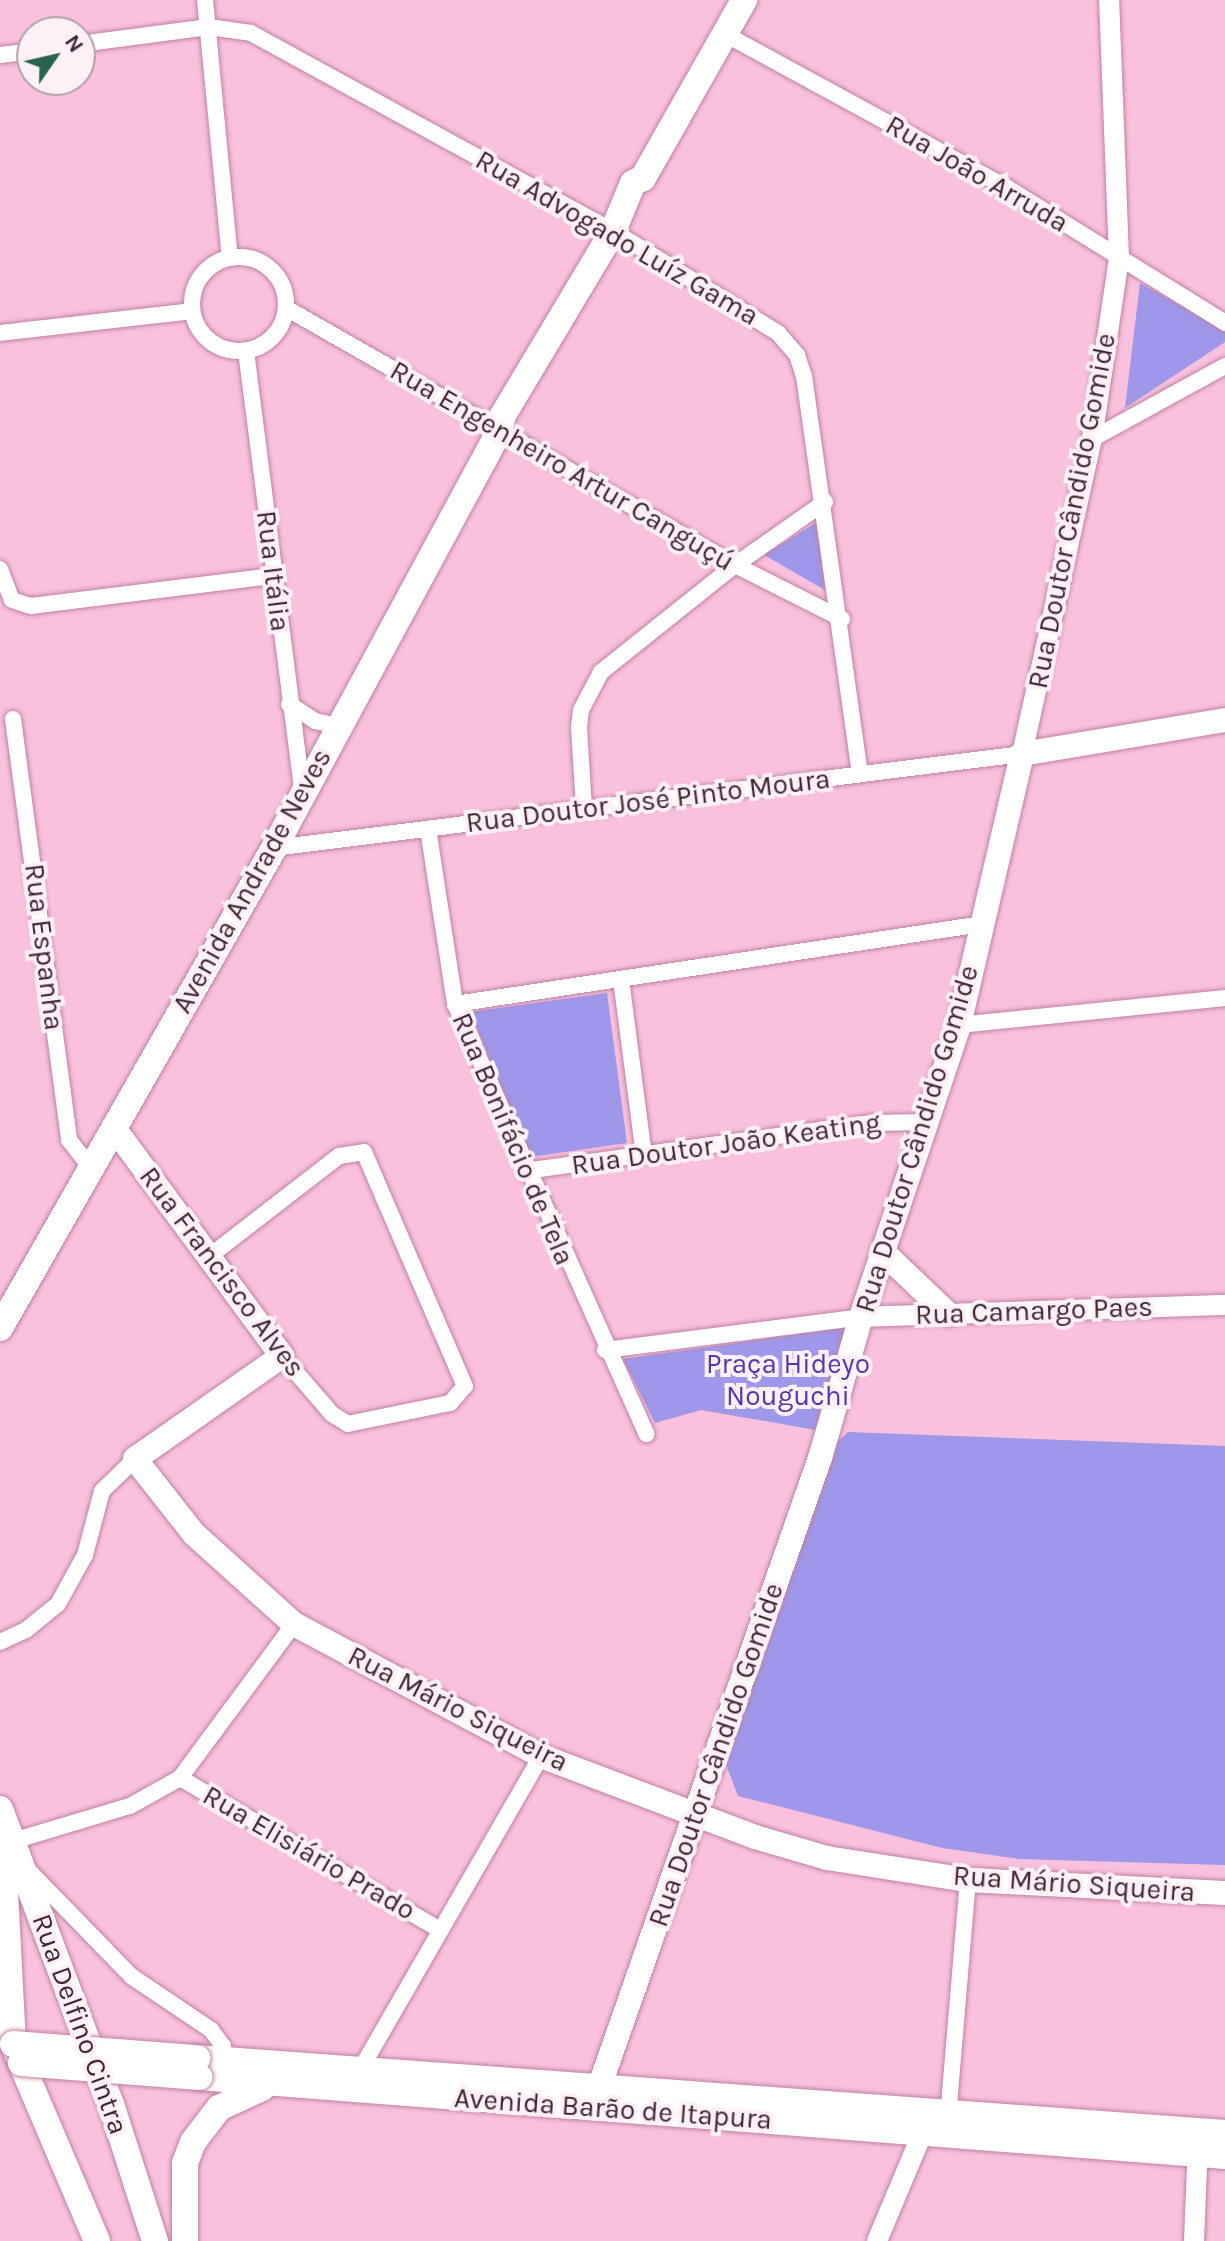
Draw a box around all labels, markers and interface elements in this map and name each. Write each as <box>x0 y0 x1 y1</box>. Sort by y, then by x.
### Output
north arrow <box>16 16 96 96</box>
text: N <box>59 30 89 58</box>
street label: Rua João Arruda <box>880 108 1074 240</box>
street label: Rua Advogado Luíz Gama <box>469 143 765 333</box>
street label: Rua Doutor Cândido Gomide <box>1021 330 1123 692</box>
street label: Rua Engenheiro Artur Canguçú <box>384 354 740 578</box>
street label: Rua Itália <box>249 509 297 633</box>
street label: Avenida Andrade Neves <box>165 743 339 1019</box>
street label: Rua Doutor José Pinto Moura <box>464 762 832 840</box>
street label: Rua Espanha <box>17 862 71 1032</box>
street label: Rua Doutor Cândido Gomide <box>848 961 986 1317</box>
street label: Rua Bonifácio de Tela <box>445 1008 581 1270</box>
street label: Rua Doutor João Keating <box>569 1106 883 1182</box>
street label: Rua Francisco Alves <box>132 1160 312 1384</box>
street label: Rua Camargo Paes <box>915 1290 1153 1332</box>
park label: Praça Hideyo Nouguchi <box>706 1347 870 1413</box>
street label: Rua Doutor Cândido Gomide <box>641 1579 791 1931</box>
street label: Rua Mário Siqueira <box>342 1639 574 1779</box>
street label: Rua Elisiário Prado <box>197 1778 421 1928</box>
street label: Rua Mário Siqueira <box>952 1859 1196 1909</box>
street label: Rua Delfino Cintra <box>25 1909 135 2139</box>
street label: Avenida Barão de Itapura <box>453 2081 773 2137</box>

